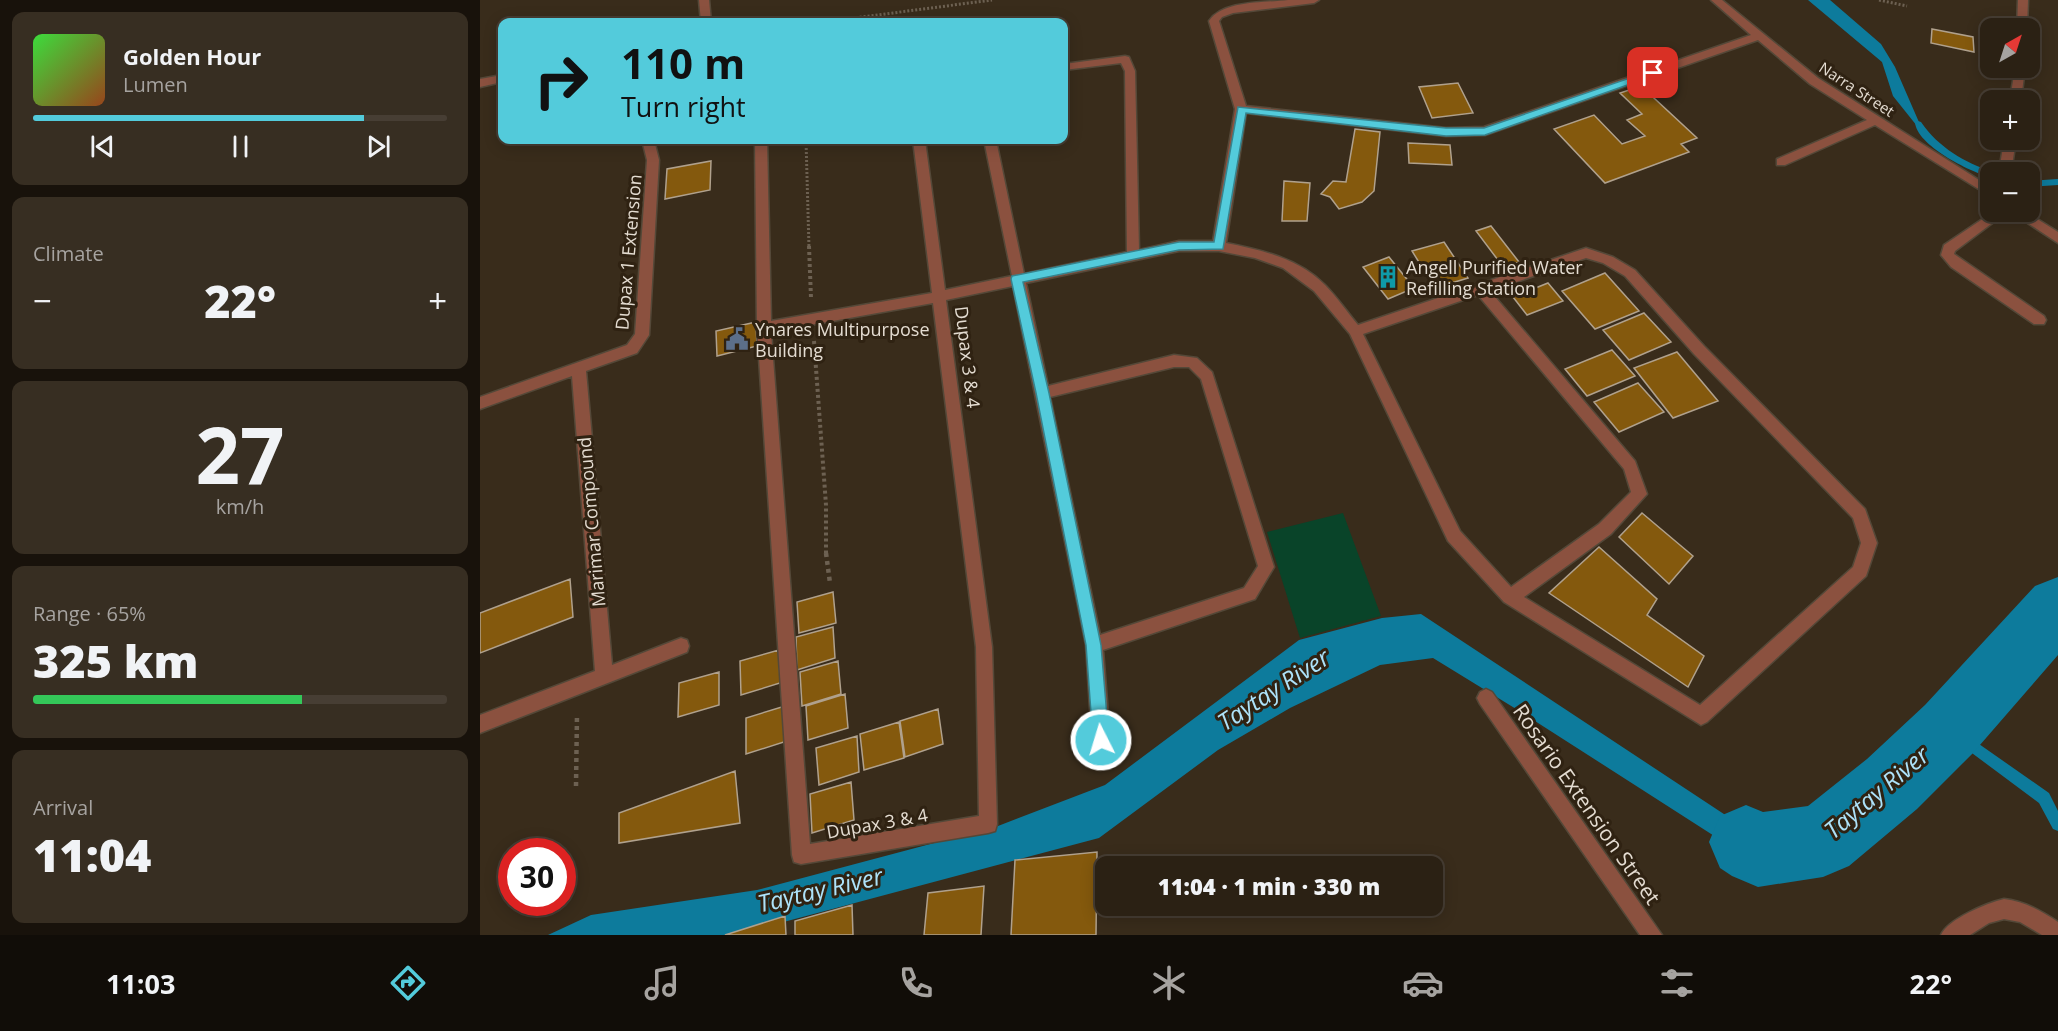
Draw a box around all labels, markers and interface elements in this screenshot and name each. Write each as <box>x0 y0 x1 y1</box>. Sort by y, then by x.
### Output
north arrow <box>1980 18 2040 78</box>
map controls <box>1980 18 2040 222</box>
text: 110 m <box>621 34 745 91</box>
text: Golden Hour <box>123 41 261 71</box>
icon: right <box>522 42 600 120</box>
pin <box>1627 47 1678 98</box>
icon: arrive <box>1636 56 1669 89</box>
street label: Narra Street <box>1815 57 1899 121</box>
text: Lumen <box>123 71 188 98</box>
text: Turn right <box>621 88 746 125</box>
button: + <box>1980 90 2040 150</box>
icon: previous <box>86 130 119 163</box>
icon: pause <box>224 130 257 163</box>
icon: next <box>362 130 395 163</box>
button: − <box>1980 162 2040 222</box>
street label: Dupax 1 Extension <box>609 173 647 331</box>
text: Climate <box>33 240 104 267</box>
place label: Angell Purified Water Refilling Station <box>1406 255 1583 300</box>
building icon: Angell Purified Water Refilling Station <box>1375 264 1401 290</box>
text: 22° <box>204 270 276 331</box>
text: − <box>33 278 52 323</box>
text: + <box>428 278 447 323</box>
street label: Dupax 3 & 4 <box>950 305 986 409</box>
place label: Ynares Multipurpose Building <box>755 317 930 362</box>
public building icon: Ynares Multipurpose Building <box>724 326 750 352</box>
text: 27 <box>195 401 285 507</box>
street label: Marimar Compound <box>572 436 610 608</box>
text: km/h <box>216 493 264 520</box>
text: Range · 65% <box>33 600 146 627</box>
text: 325 km <box>33 630 198 691</box>
water label: Taytay River <box>1210 640 1337 738</box>
street label: Rosario Extension Street <box>1507 698 1667 910</box>
position arrow <box>1069 708 1133 772</box>
water label: Taytay River <box>1817 737 1937 846</box>
text: Arrival <box>33 794 93 821</box>
street label: Dupax 3 & 4 <box>825 802 929 844</box>
text: 11:04 <box>33 824 151 885</box>
speed limit sign: 30 <box>498 838 576 916</box>
water label: Taytay River <box>754 858 887 919</box>
text: 11:04 · 1 min · 330 m <box>1158 871 1380 901</box>
icon: directions <box>387 962 429 1004</box>
icon: music <box>641 962 683 1004</box>
icon: phone <box>895 962 937 1004</box>
icon: climate <box>1148 962 1190 1004</box>
icon: car <box>1402 962 1444 1004</box>
icon: filters <box>1656 962 1698 1004</box>
text: 11:03 <box>106 965 175 1002</box>
text: 22° <box>1910 965 1952 1002</box>

